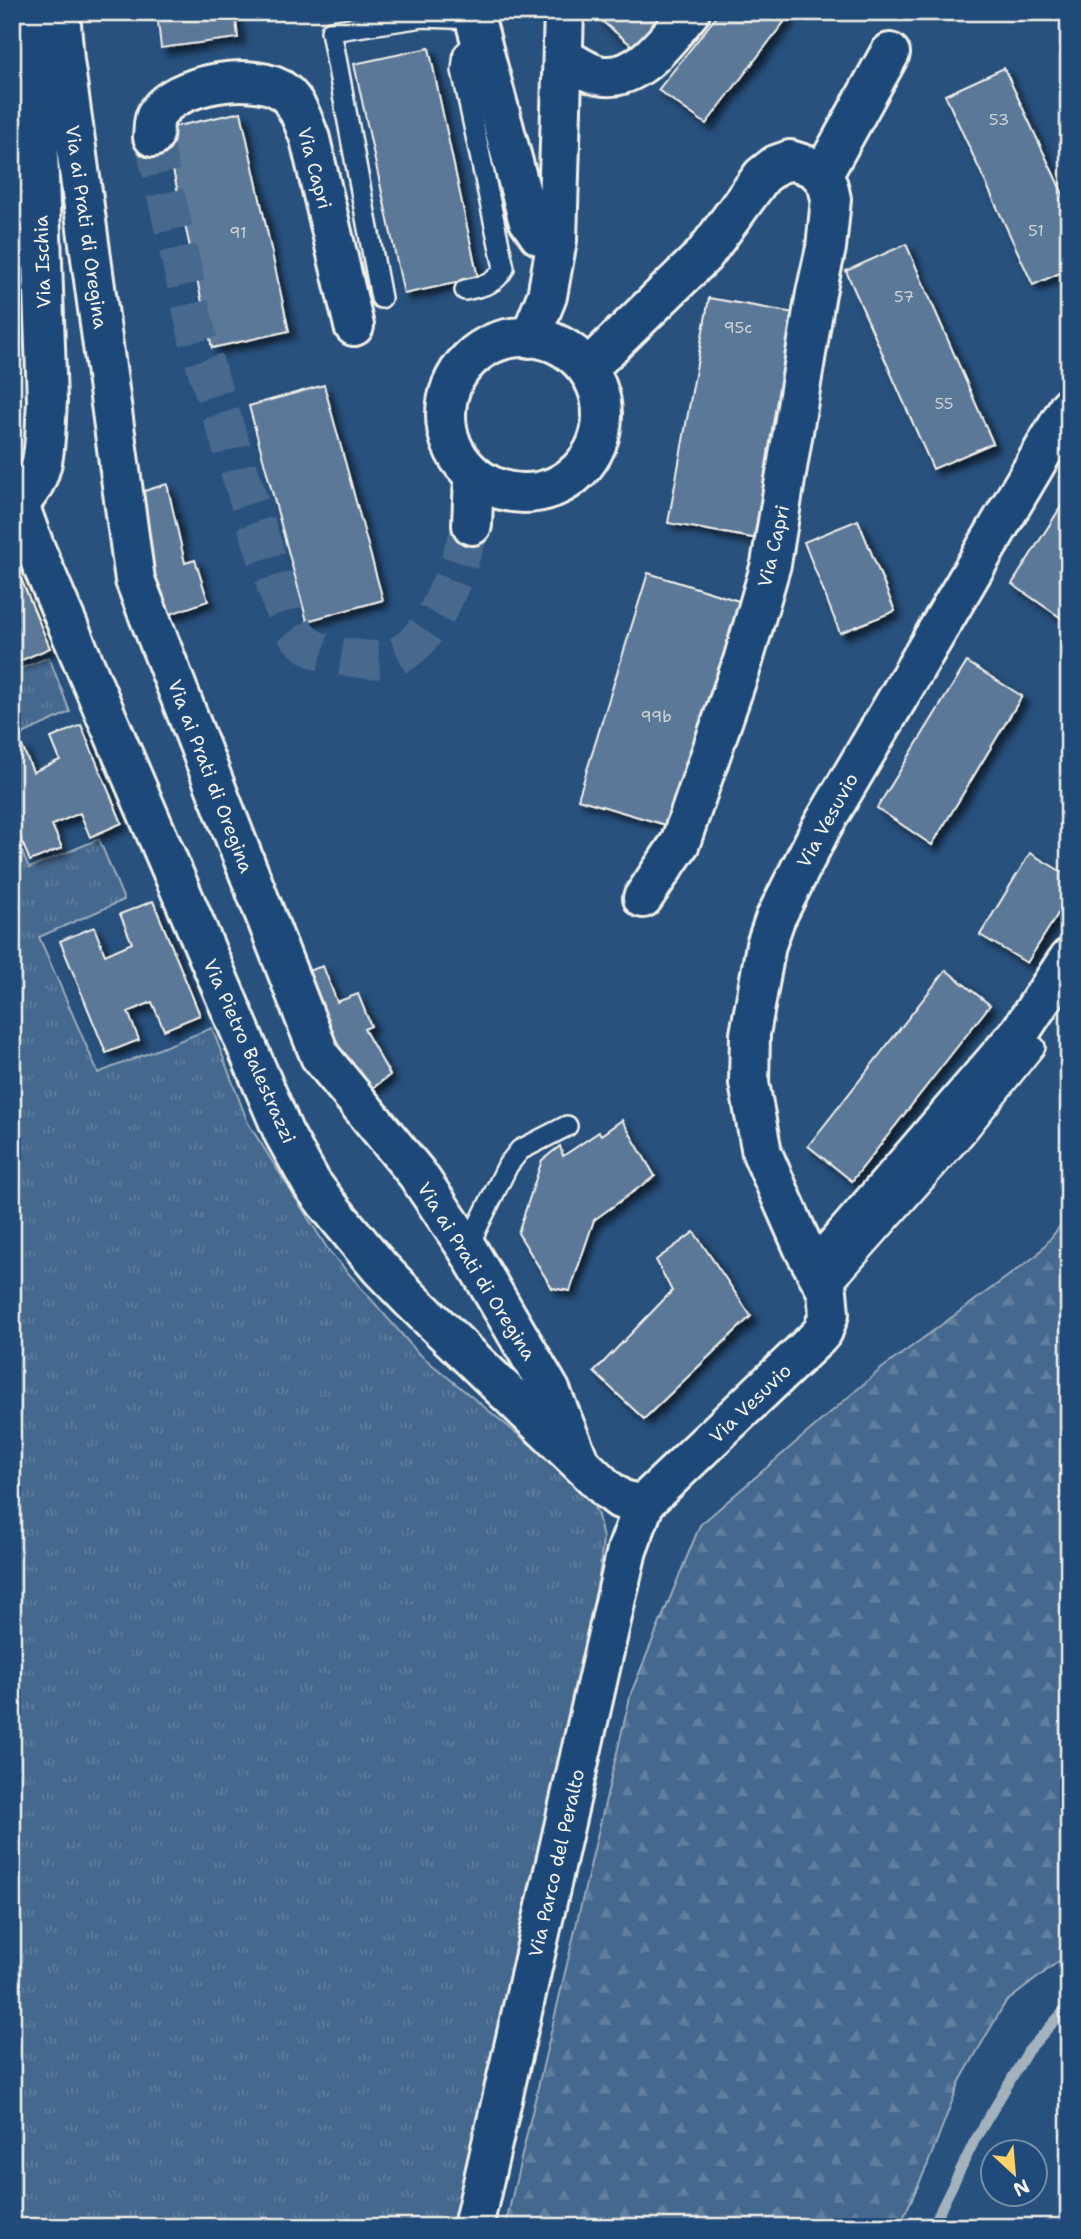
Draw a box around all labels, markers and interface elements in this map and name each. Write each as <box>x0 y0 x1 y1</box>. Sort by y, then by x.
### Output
house number: 53 <box>989 109 1009 130</box>
street label: Via ai Prati di Oregina <box>60 124 113 331</box>
street label: Via Capri <box>292 124 337 212</box>
street label: Via Ischia <box>28 215 57 309</box>
house number: 51 <box>1028 220 1044 241</box>
house number: 91 <box>229 222 247 243</box>
house number: 57 <box>894 286 914 307</box>
house number: 95c <box>724 317 752 338</box>
house number: 55 <box>934 393 954 414</box>
street label: Via Capri <box>752 503 795 590</box>
street label: Via ai Prati di Oregina <box>162 676 259 877</box>
house number: 99b <box>640 706 672 727</box>
street label: Via Vesuvio <box>791 768 864 872</box>
street label: Via Pietro Balestrazzi <box>198 955 301 1147</box>
street label: Via ai Prati di Oregina <box>412 1178 542 1365</box>
street label: Via Vesuvio <box>704 1358 797 1449</box>
street label: Via Parco del Peralto <box>523 1767 590 1960</box>
north arrow <box>979 2138 1050 2208</box>
text: N <box>1009 2173 1033 2202</box>

